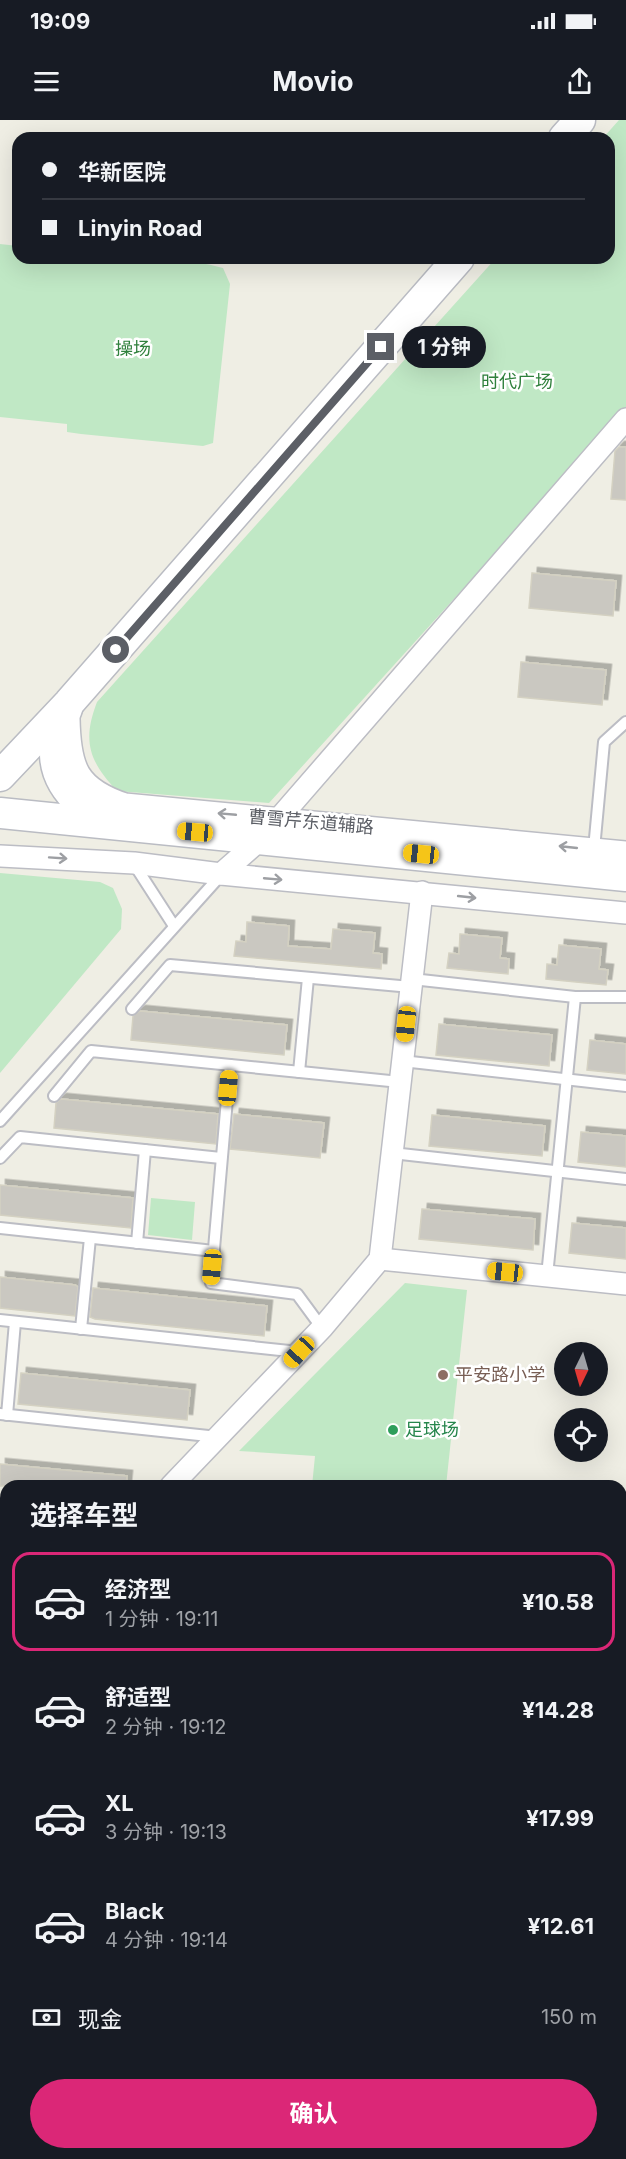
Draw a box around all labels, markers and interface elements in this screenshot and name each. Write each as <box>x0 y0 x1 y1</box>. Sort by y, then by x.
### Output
text: 19:09 <box>30 8 90 34</box>
icon: menu <box>30 65 63 98</box>
text: Movio <box>272 65 354 98</box>
icon: share <box>563 65 596 98</box>
text: 华新医院 <box>78 159 166 185</box>
text: Linyin Road <box>78 215 202 241</box>
callout: 1 分钟 <box>402 326 486 368</box>
route end <box>367 333 394 360</box>
text: 1 分钟 <box>417 335 471 359</box>
park label: 操场 <box>115 338 151 359</box>
park label: 时代广场 <box>481 371 553 392</box>
route start <box>102 636 129 663</box>
street label: 曹雪芹东道辅路 <box>247 806 375 837</box>
one-way arrow <box>218 808 238 819</box>
car <box>176 821 214 843</box>
one-way arrow <box>558 841 578 852</box>
car <box>402 843 440 865</box>
one-way arrow <box>48 853 68 864</box>
one-way arrow <box>263 874 283 885</box>
one-way arrow <box>457 891 477 902</box>
car <box>395 1005 417 1043</box>
car <box>217 1069 239 1107</box>
car <box>201 1248 223 1286</box>
car <box>486 1261 524 1283</box>
car <box>280 1333 318 1371</box>
north arrow <box>554 1342 608 1396</box>
map controls <box>554 1342 608 1462</box>
place label: 平安路小学 <box>455 1364 545 1385</box>
marker: 平安路小学 <box>436 1368 450 1382</box>
button: locate <box>554 1408 608 1462</box>
place label: 足球场 <box>405 1419 459 1440</box>
marker: 足球场 <box>386 1423 400 1437</box>
text: 选择车型 <box>30 1499 138 1532</box>
icon: car <box>33 1575 87 1629</box>
text: 经济型 <box>105 1576 171 1602</box>
text: ¥10.58 <box>522 1589 594 1615</box>
text: 1 分钟 · 19:11 <box>105 1607 218 1631</box>
icon: car <box>33 1683 87 1737</box>
text: 舒适型 <box>105 1684 171 1710</box>
text: ¥14.28 <box>522 1697 594 1723</box>
text: 2 分钟 · 19:12 <box>105 1715 226 1739</box>
text: XL <box>105 1790 134 1816</box>
icon: car <box>33 1791 87 1845</box>
text: ¥17.99 <box>526 1805 594 1831</box>
text: 3 分钟 · 19:13 <box>105 1820 227 1844</box>
text: Black <box>105 1898 164 1924</box>
icon: car <box>33 1899 87 1953</box>
text: ¥12.61 <box>528 1913 594 1939</box>
text: 4 分钟 · 19:14 <box>105 1928 228 1952</box>
icon: cash <box>30 2001 63 2034</box>
text: 150 m <box>541 2005 597 2029</box>
text: 现金 <box>78 2006 122 2032</box>
button: 确认 <box>30 2079 597 2148</box>

